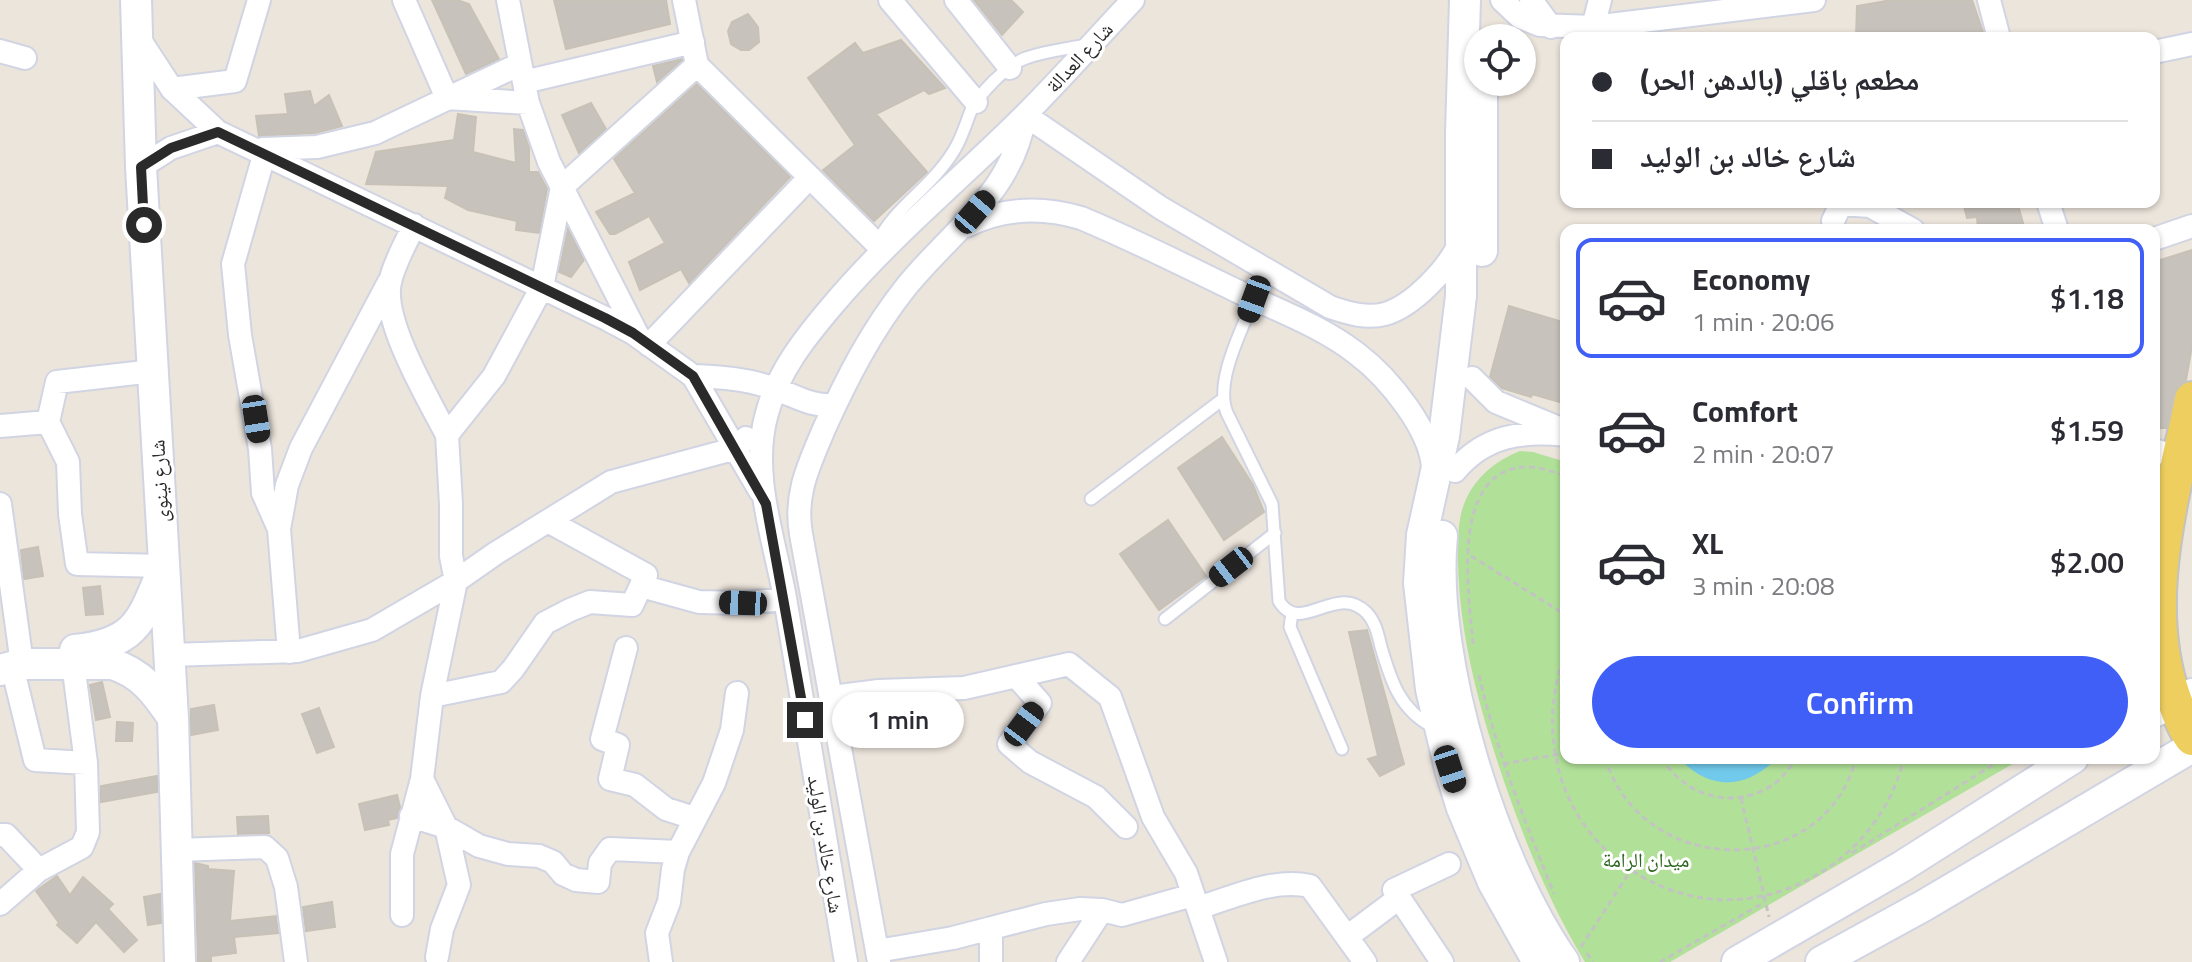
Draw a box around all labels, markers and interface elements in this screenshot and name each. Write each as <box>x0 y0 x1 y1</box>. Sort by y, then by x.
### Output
street label: شارع العدالة <box>1038 15 1120 99</box>
map controls <box>1464 24 1536 96</box>
button: locate <box>1464 24 1536 96</box>
text: مطعم باقلي (بالدهن الحر) <box>1640 56 1919 102</box>
text: شارع خالد بن الوليد <box>1640 133 1856 179</box>
car <box>950 186 1000 238</box>
route start <box>126 207 162 243</box>
text: Economy <box>1692 256 1810 302</box>
icon: car <box>1596 262 1668 334</box>
car <box>1235 272 1273 326</box>
text: $1.18 <box>2050 275 2124 321</box>
text: 1 min · 20:06 <box>1692 302 1835 341</box>
text: Comfort <box>1692 388 1798 434</box>
car <box>240 393 272 445</box>
icon: car <box>1596 394 1668 466</box>
text: $1.59 <box>2050 407 2124 453</box>
text: 2 min · 20:07 <box>1692 434 1835 473</box>
street label: شارع نينوى <box>141 439 177 523</box>
text: XL <box>1692 520 1723 566</box>
icon: car <box>1596 526 1668 598</box>
text: $2.00 <box>2050 539 2124 585</box>
car <box>1205 543 1257 591</box>
text: 3 min · 20:08 <box>1692 566 1835 605</box>
car <box>719 590 767 616</box>
button: Confirm <box>1592 656 2128 748</box>
callout: 1 min <box>833 692 965 748</box>
car <box>1000 698 1048 750</box>
text: 1 min <box>867 700 929 739</box>
route end <box>787 702 823 738</box>
car <box>1431 742 1469 796</box>
street label: شارع خالد بن الوليد <box>800 773 852 915</box>
park label: ميدان الرامة <box>1603 844 1689 875</box>

